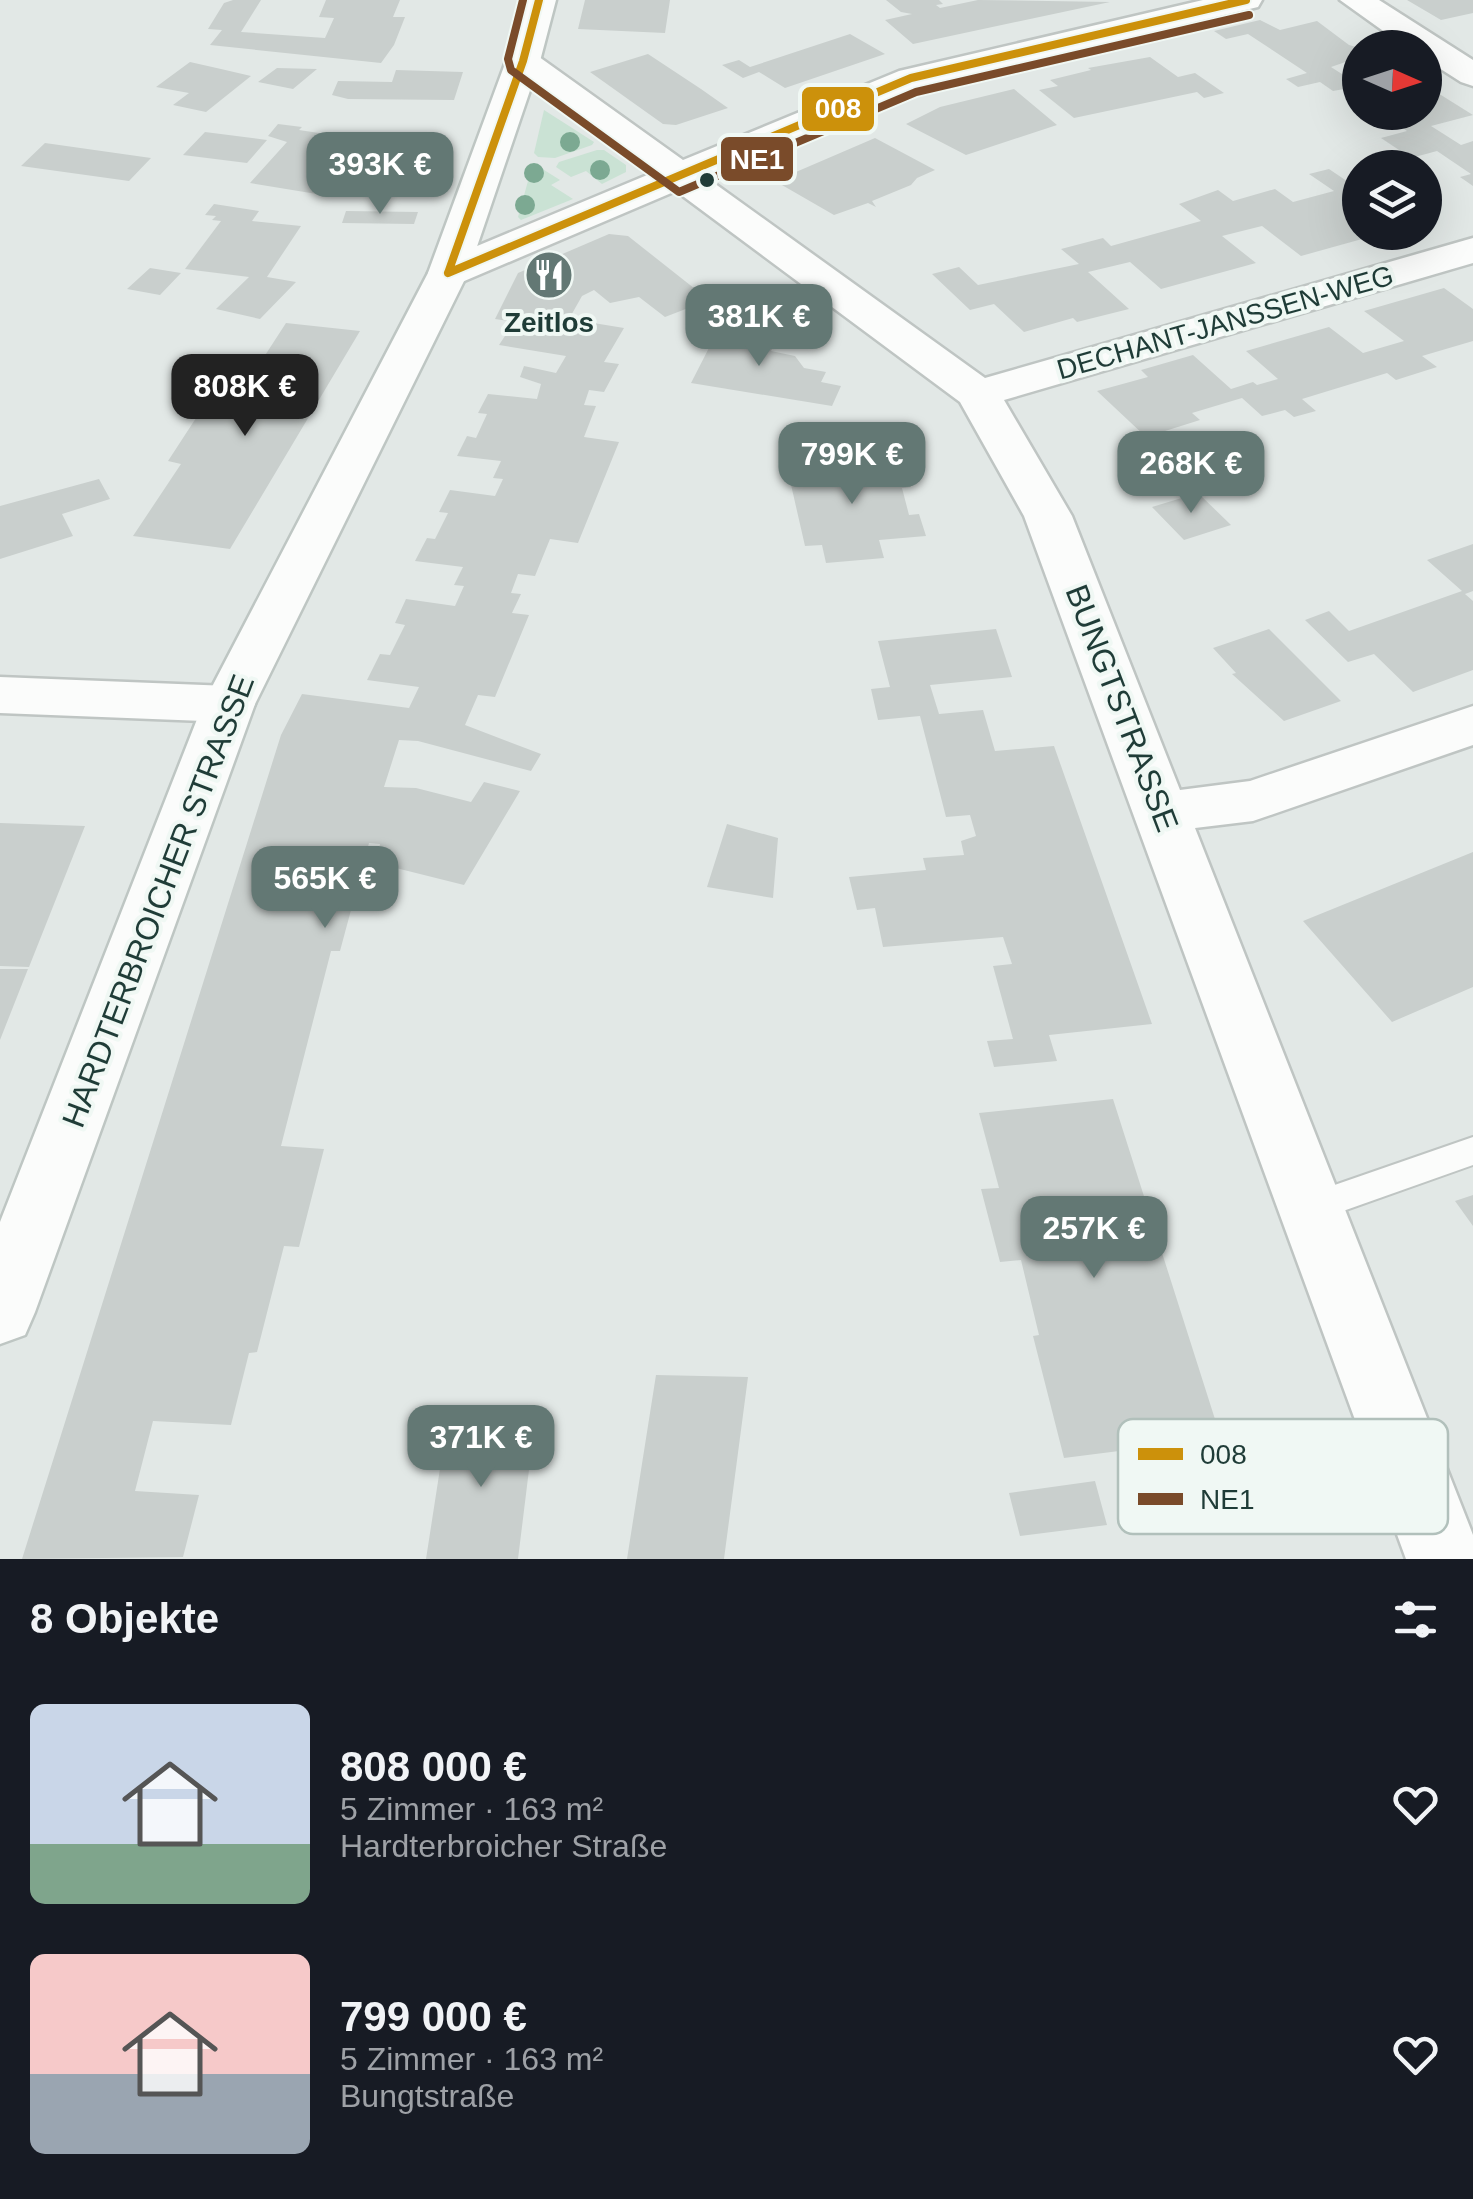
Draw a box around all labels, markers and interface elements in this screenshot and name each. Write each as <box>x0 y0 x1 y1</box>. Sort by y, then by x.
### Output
north arrow <box>1342 30 1442 130</box>
map controls <box>1342 30 1442 250</box>
line badge: 008 <box>800 85 876 133</box>
text: 008 <box>815 93 861 124</box>
pin: 393K € <box>299 132 461 217</box>
line badge: NE1 <box>719 135 795 183</box>
text: NE1 <box>730 144 784 175</box>
text: 393K € <box>328 146 432 182</box>
button: layers <box>1342 150 1442 250</box>
unlabelled marker <box>697 170 717 190</box>
restaurant icon: Zeitlos <box>523 249 575 301</box>
street label: DECHANT-JANSSEN-WEG <box>1053 260 1397 385</box>
pin: 381K € <box>678 284 840 369</box>
text: 381K € <box>707 298 811 334</box>
place label: Zeitlos <box>504 307 594 338</box>
pin: 808K € <box>164 354 326 439</box>
text: 808K € <box>193 368 297 404</box>
pin: 799K € <box>771 422 933 507</box>
pin: 268K € <box>1110 431 1272 516</box>
text: 799K € <box>800 436 904 472</box>
text: 268K € <box>1139 445 1243 481</box>
street label: BUNGTSTRASSE <box>1058 580 1186 836</box>
street label: HARDTERBROICHER STRASSE <box>55 670 261 1132</box>
pin: 565K € <box>244 846 406 931</box>
text: 565K € <box>273 860 377 896</box>
pin: 257K € <box>1013 1196 1175 1281</box>
text: 257K € <box>1042 1210 1146 1246</box>
pin: 371K € <box>400 1405 562 1490</box>
text: 371K € <box>429 1419 533 1455</box>
legend <box>1118 1419 1448 1534</box>
text: 008 <box>1200 1439 1247 1470</box>
text: NE1 <box>1200 1484 1254 1515</box>
icon: filters <box>1388 1592 1443 1647</box>
text: 8 Objekte <box>30 1595 219 1642</box>
text: 808 000 € <box>340 1743 527 1790</box>
icon: home <box>110 1744 230 1864</box>
icon: heart <box>1388 1777 1443 1832</box>
text: 5 Zimmer · 163 m² <box>340 1791 603 1827</box>
text: Hardterbroicher Straße <box>340 1828 667 1864</box>
text: 799 000 € <box>340 1993 527 2040</box>
icon: home <box>110 1994 230 2114</box>
icon: heart <box>1388 2027 1443 2082</box>
text: 5 Zimmer · 163 m² <box>340 2041 603 2077</box>
text: Bungtstraße <box>340 2078 514 2114</box>

